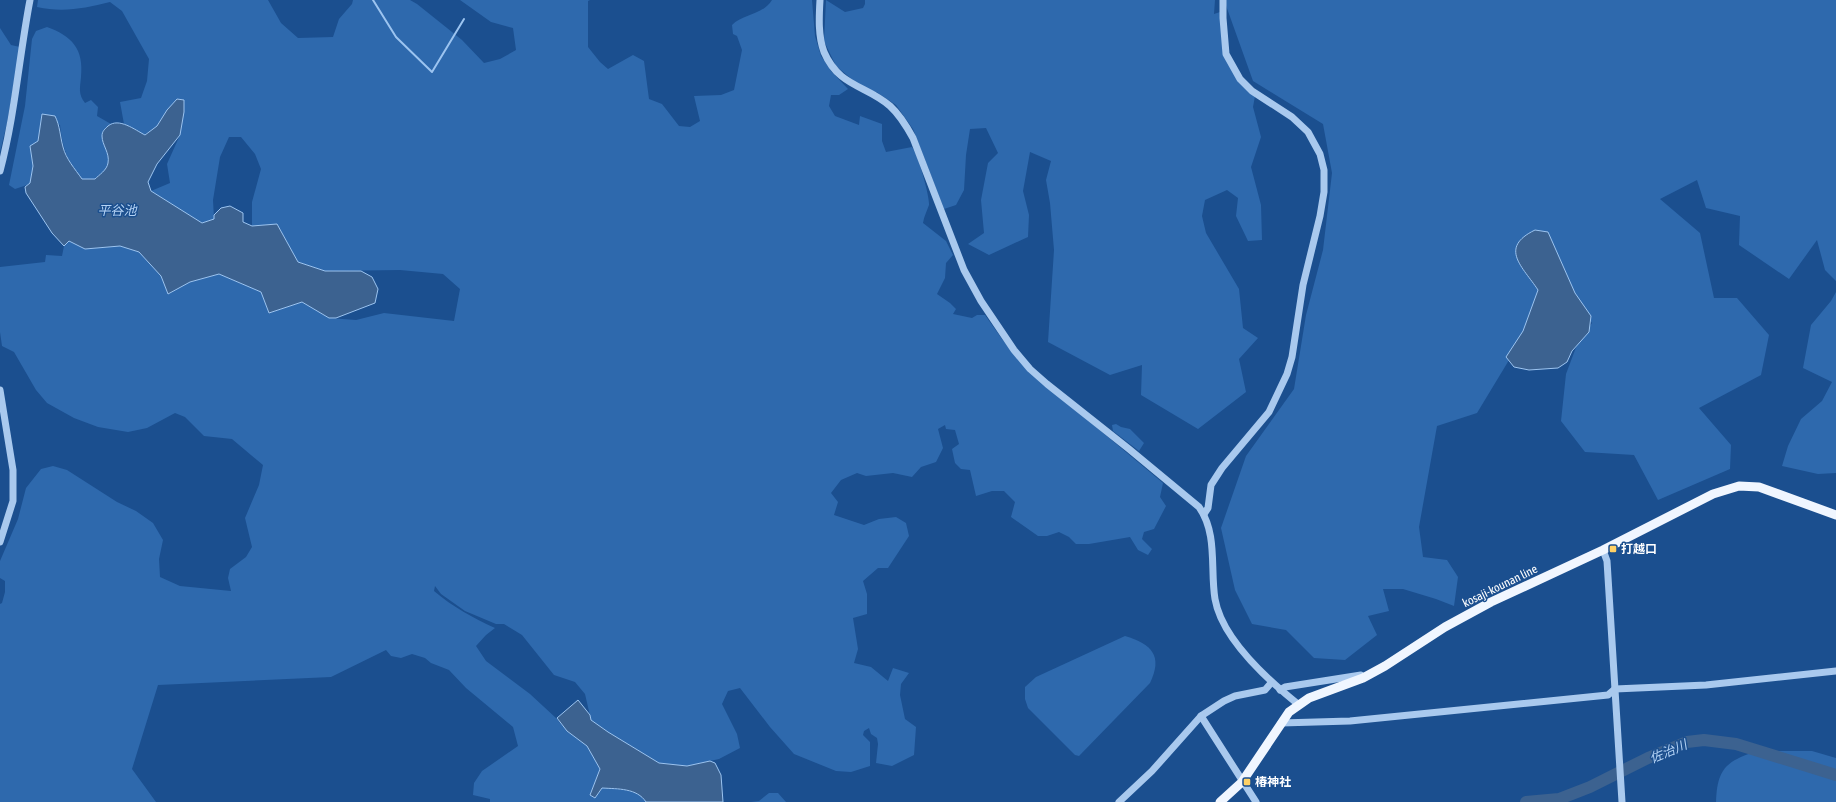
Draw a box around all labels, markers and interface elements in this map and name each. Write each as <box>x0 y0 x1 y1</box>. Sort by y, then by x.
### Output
water label: 平谷池 <box>97 203 138 218</box>
place label: 打越口 <box>1621 542 1657 556</box>
marker: 打越口 <box>1608 544 1618 554</box>
street label: kosaji-kounan line <box>1460 562 1540 610</box>
water label: 佐治川 <box>1647 736 1691 766</box>
place label: 椿神社 <box>1255 775 1291 789</box>
marker: 椿神社 <box>1242 777 1252 787</box>

